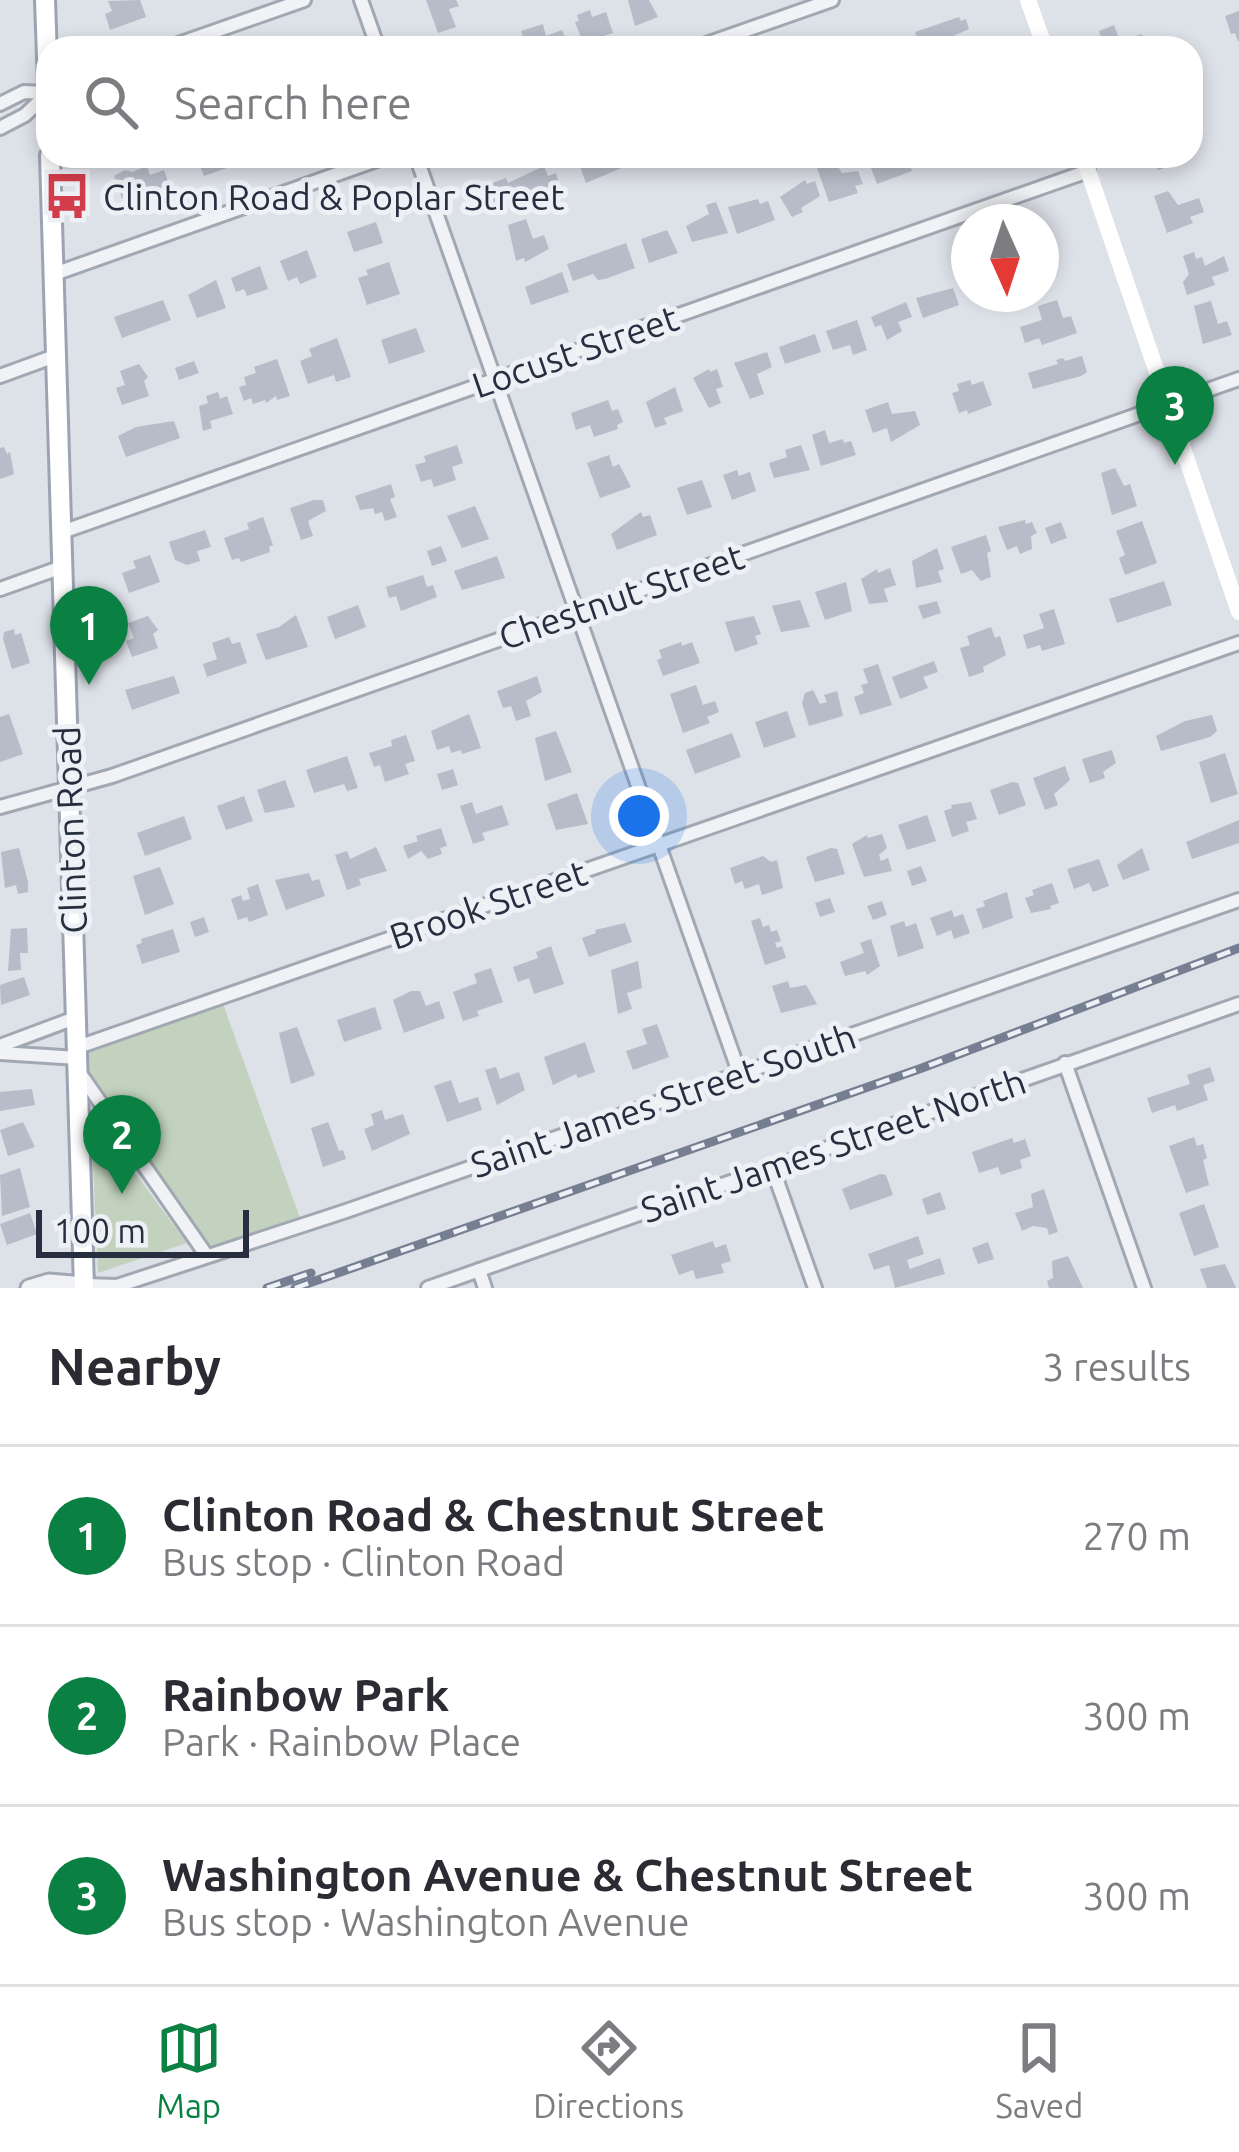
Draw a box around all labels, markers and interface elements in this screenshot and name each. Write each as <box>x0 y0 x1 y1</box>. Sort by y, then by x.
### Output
search box <box>36 36 1203 168</box>
icon: search <box>78 69 144 135</box>
text: Search here <box>174 77 412 128</box>
bus stop icon: Clinton Road & Poplar Street <box>42 171 92 221</box>
place label: Clinton Road & Poplar Street <box>103 176 564 217</box>
north arrow <box>951 204 1059 312</box>
street label: Locust Street <box>467 297 683 405</box>
pin: 3 <box>1136 366 1214 465</box>
street label: Chestnut Street <box>493 535 749 657</box>
pin: 1 <box>50 586 128 685</box>
street label: Clinton Road <box>46 725 94 935</box>
your location <box>609 786 669 846</box>
street label: Brook Street <box>384 851 592 957</box>
street label: Saint James Street South <box>465 1015 861 1185</box>
street label: Saint James Street North <box>635 1060 1031 1230</box>
pin: 2 <box>83 1095 161 1194</box>
scale bar <box>36 1204 249 1257</box>
text: 100 m <box>54 1212 146 1249</box>
text: Nearby <box>48 1337 221 1395</box>
text: 3 results <box>1042 1345 1191 1388</box>
text: Clinton Road & Chestnut Street <box>162 1489 824 1540</box>
text: 1 <box>76 1514 98 1557</box>
text: 270 m <box>1082 1514 1191 1557</box>
text: Bus stop · Clinton Road <box>162 1540 565 1583</box>
text: Rainbow Park <box>162 1669 449 1720</box>
text: 2 <box>76 1694 98 1737</box>
text: 300 m <box>1082 1694 1191 1737</box>
text: Park · Rainbow Place <box>162 1720 521 1763</box>
text: Washington Avenue & Chestnut Street <box>162 1849 973 1900</box>
text: 3 <box>76 1874 98 1917</box>
text: 300 m <box>1082 1874 1191 1917</box>
text: Bus stop · Washington Avenue <box>162 1900 690 1943</box>
tab: Map <box>156 2015 222 2124</box>
tab: Directions <box>533 2015 684 2124</box>
tab: Saved <box>995 2015 1083 2124</box>

